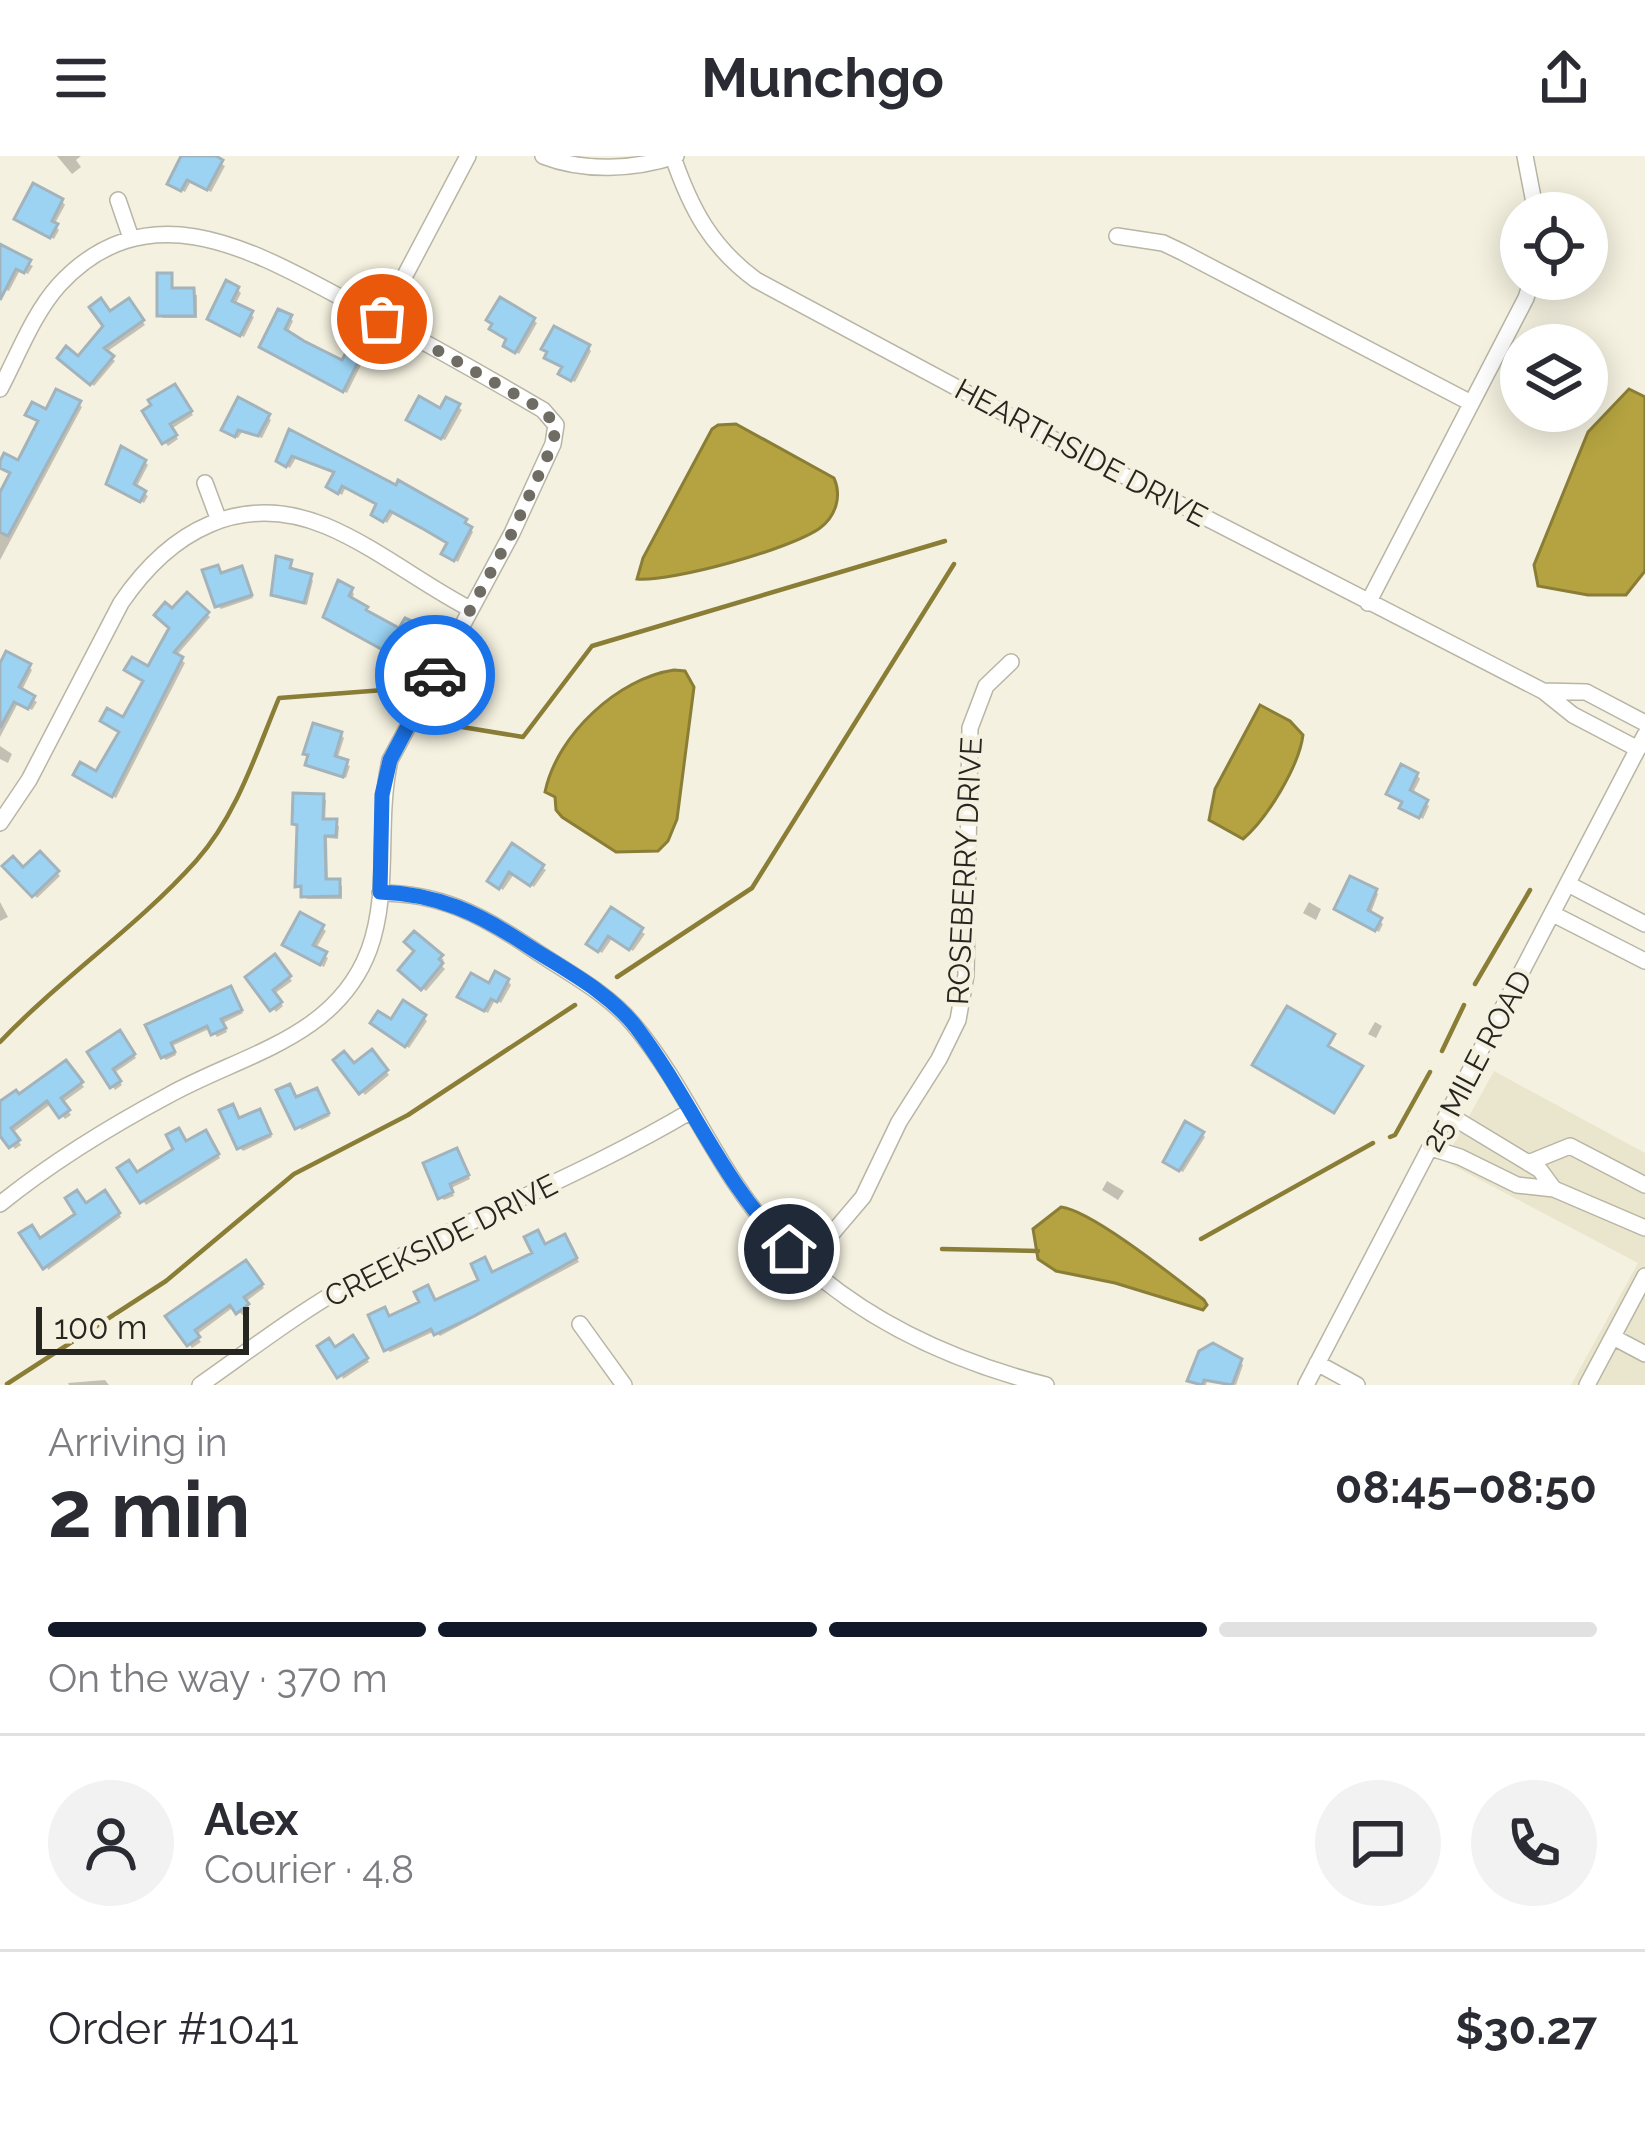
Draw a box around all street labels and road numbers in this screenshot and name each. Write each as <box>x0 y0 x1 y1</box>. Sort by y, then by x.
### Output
street label: HEARTHSIDE DRIVE <box>949 371 1213 534</box>
street label: ROSEBERRY DRIVE <box>940 736 989 1006</box>
street label: 25 MILE ROAD <box>1414 964 1539 1157</box>
street label: CREEKSIDE DRIVE <box>319 1167 563 1314</box>

